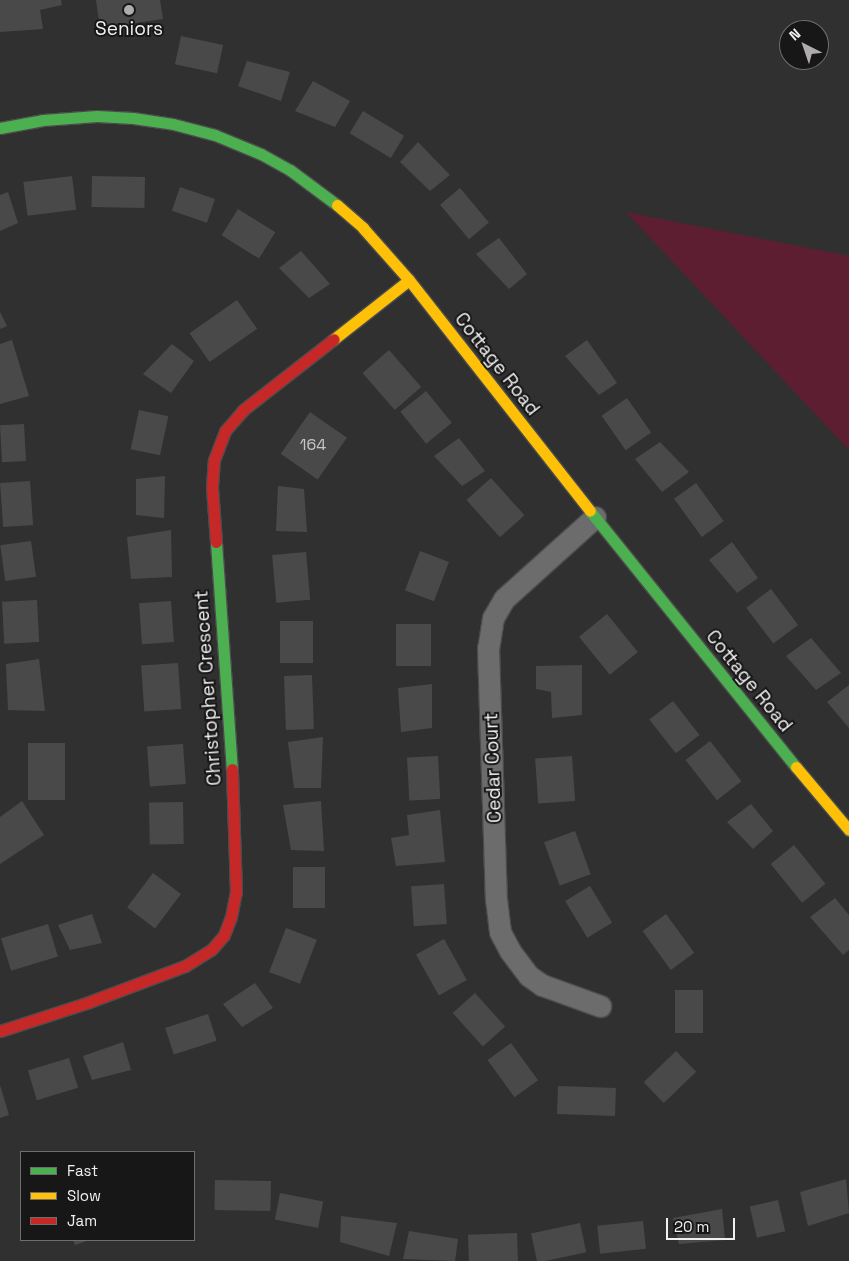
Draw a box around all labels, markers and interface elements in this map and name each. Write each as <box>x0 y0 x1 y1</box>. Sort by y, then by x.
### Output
marker: Seniors <box>123 4 135 16</box>
place label: Seniors <box>95 18 163 40</box>
north arrow <box>779 20 829 70</box>
text: N <box>785 25 804 44</box>
street label: Cottage Road <box>450 308 544 420</box>
house number: 164 <box>300 435 326 455</box>
street label: Christopher Crescent <box>190 590 226 786</box>
street label: Cottage Road <box>701 625 797 737</box>
street label: Cedar Court <box>480 713 506 823</box>
legend <box>20 1151 195 1241</box>
text: Fast <box>67 1161 98 1180</box>
text: Slow <box>67 1186 101 1205</box>
scale bar <box>669 1208 738 1240</box>
text: Jam <box>67 1211 97 1230</box>
text: 20 m <box>674 1217 709 1236</box>

